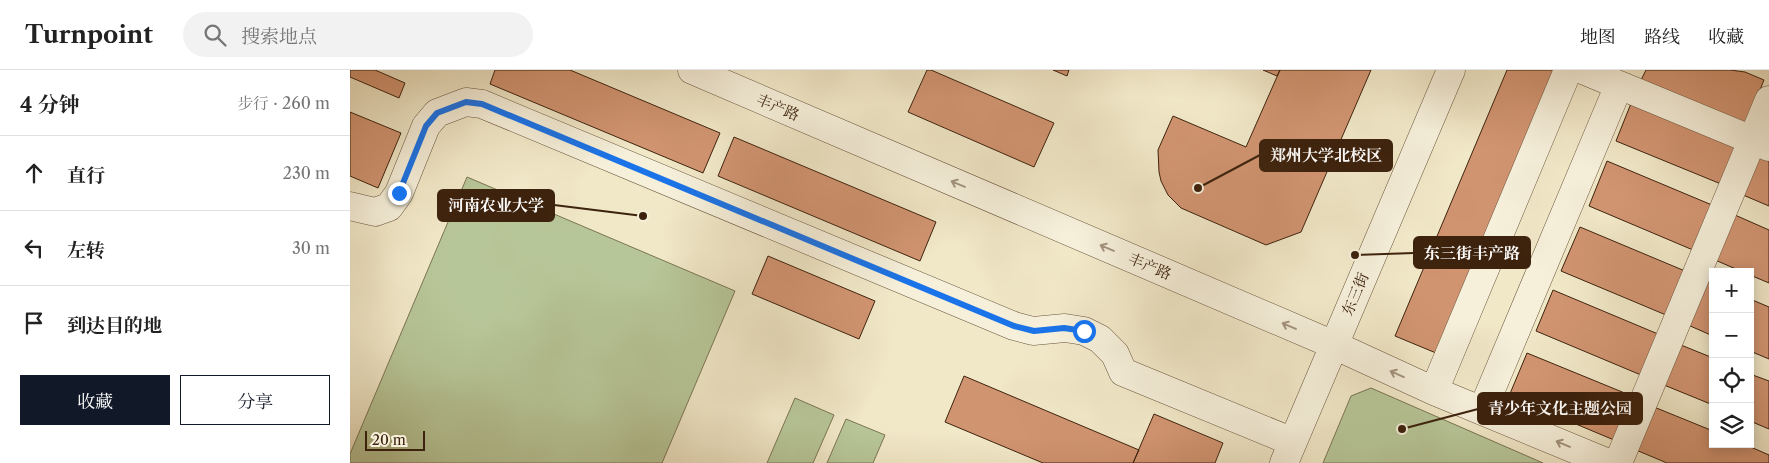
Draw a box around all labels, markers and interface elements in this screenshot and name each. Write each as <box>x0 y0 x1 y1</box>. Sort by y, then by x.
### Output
search box <box>183 12 533 57</box>
text: Turnpoint <box>25 20 153 49</box>
icon: search <box>201 21 229 49</box>
text: 搜索地点 <box>241 25 317 48</box>
text: 地图 <box>1580 26 1616 48</box>
text: 路线 <box>1644 26 1680 48</box>
text: 收藏 <box>1708 26 1744 48</box>
street label: 丰产路 <box>754 89 802 125</box>
text: 4 分钟 <box>20 92 80 117</box>
text: 步行 · 260 m <box>237 93 330 113</box>
callout: 郑州大学北校区 <box>1260 140 1392 171</box>
text: 郑州大学北校区 <box>1270 145 1382 165</box>
icon: ahead <box>20 159 48 187</box>
text: 230 m <box>283 163 330 183</box>
text: 直行 <box>67 164 105 187</box>
one-way arrow <box>951 179 966 188</box>
route end <box>388 182 411 205</box>
callout: 河南农业大学 <box>438 190 554 221</box>
text: 河南农业大学 <box>448 195 544 215</box>
icon: left <box>20 234 48 262</box>
callout: 东三街丰产路 <box>1414 237 1530 268</box>
text: 30 m <box>292 238 330 258</box>
text: 左转 <box>67 239 105 262</box>
one-way arrow <box>1100 243 1115 252</box>
text: 东三街丰产路 <box>1424 243 1520 263</box>
street label: 丰产路 <box>1126 248 1174 284</box>
map controls <box>1709 268 1754 448</box>
button: + <box>1709 268 1754 313</box>
street label: 东三街 <box>1337 270 1373 318</box>
icon: arrive <box>20 309 48 337</box>
button: − <box>1709 313 1754 358</box>
text: 到达目的地 <box>67 314 162 337</box>
route start <box>1073 320 1096 343</box>
one-way arrow <box>1282 320 1297 330</box>
button: locate <box>1709 358 1754 403</box>
one-way arrow <box>1390 369 1405 378</box>
button: 收藏 <box>20 375 170 425</box>
button: 分享 <box>180 375 330 425</box>
callout: 青少年文化主题公园 <box>1478 393 1642 424</box>
text: 青少年文化主题公园 <box>1488 398 1632 418</box>
button: layers <box>1709 403 1754 448</box>
scale bar <box>365 428 425 451</box>
text: 20 m <box>372 431 406 449</box>
one-way arrow <box>1556 439 1571 449</box>

